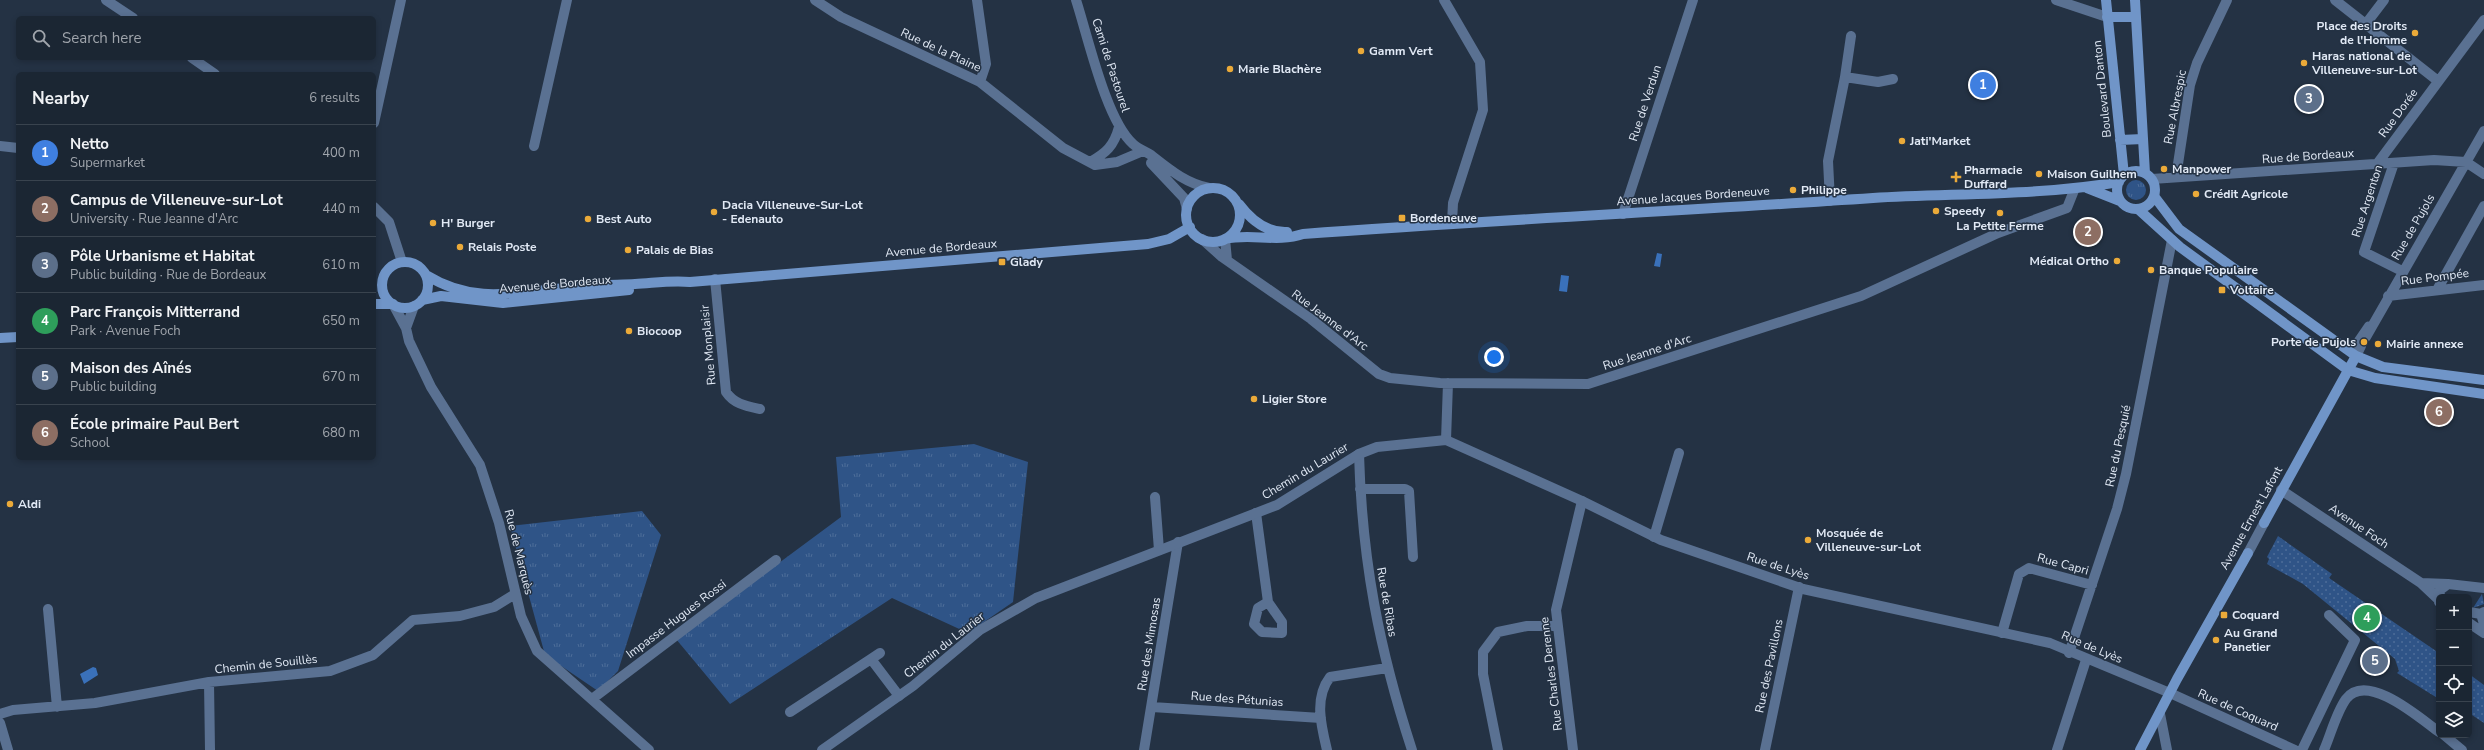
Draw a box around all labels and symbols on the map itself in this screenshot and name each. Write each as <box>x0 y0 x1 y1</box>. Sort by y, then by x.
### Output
street label: Cami de Pastourel <box>1088 16 1134 114</box>
place label: Place des Droits de l'Homme <box>2317 18 2407 48</box>
street label: Rue de la Plaine <box>898 24 984 76</box>
marker: Place des Droits de l'Homme <box>2410 28 2420 38</box>
street label: Boulevard Danton <box>2089 40 2115 138</box>
place label: Gamm Vert <box>1369 43 1433 59</box>
marker: Gamm Vert <box>1356 46 1366 56</box>
place label: Haras national de Villeneuve-sur-Lot <box>2311 48 2417 78</box>
marker: Haras national de Villeneuve-sur-Lot <box>2299 58 2309 68</box>
place label: Marie Blachère <box>1238 61 1322 77</box>
street label: Rue de Verdun <box>1625 63 1665 143</box>
marker: Marie Blachère <box>1225 64 1235 74</box>
street label: Rue Albrespic <box>2160 68 2190 145</box>
pin: 1 <box>1970 70 1996 100</box>
pin: 3 <box>2296 84 2322 114</box>
street label: Rue Dorée <box>2375 85 2421 141</box>
place label: Jati'Market <box>1909 133 1971 149</box>
marker: Jati'Market <box>1897 136 1907 146</box>
street label: Rue de Bordeaux <box>2261 145 2355 167</box>
place label: Manpower <box>2172 161 2232 177</box>
place label: Pharmacie Duffard <box>1964 162 2023 192</box>
street label: Rue Argenton <box>2348 163 2386 239</box>
marker: Manpower <box>2159 164 2169 174</box>
place label: Maison Guilhem <box>2047 166 2137 182</box>
marker: Maison Guilhem <box>2034 169 2044 179</box>
marker: Pharmacie Duffard <box>1951 172 1961 182</box>
place label: Philippe <box>1801 182 1847 198</box>
street label: Avenue Jacques Bordeneuve <box>1616 183 1770 209</box>
marker: Philippe <box>1788 185 1798 195</box>
place label: Crédit Agricole <box>2204 186 2288 202</box>
marker: Crédit Agricole <box>2191 189 2201 199</box>
street label: Rue de Pujols <box>2388 191 2438 263</box>
place label: Dacia Villeneuve-Sur-Lot - Edenauto <box>722 197 863 227</box>
place label: Speedy <box>1944 203 1986 219</box>
marker: Speedy <box>1931 206 1941 216</box>
marker: Dacia Villeneuve-Sur-Lot - Edenauto <box>709 207 719 217</box>
marker: La Petite Ferme <box>1995 208 2005 218</box>
place label: Bordeneuve <box>1410 210 1477 226</box>
place label: Best Auto <box>596 211 652 227</box>
marker: Bordeneuve <box>1397 213 1407 223</box>
marker: Best Auto <box>583 214 593 224</box>
place label: H' Burger <box>441 215 495 231</box>
pin: 2 <box>2075 217 2101 247</box>
marker: H' Burger <box>428 218 438 228</box>
place label: La Petite Ferme <box>1956 218 2044 234</box>
street label: Avenue de Bordeaux <box>884 235 998 261</box>
place label: Relais Poste <box>468 239 537 255</box>
marker: Relais Poste <box>455 242 465 252</box>
place label: Palais de Bias <box>636 242 713 258</box>
marker: Palais de Bias <box>623 245 633 255</box>
place label: Médical Ortho <box>2030 253 2109 269</box>
place label: Glady <box>1010 254 1043 270</box>
marker: Médical Ortho <box>2112 256 2122 266</box>
marker: Glady <box>997 257 1007 267</box>
place label: Banque Populaire <box>2159 262 2258 278</box>
marker: Banque Populaire <box>2146 265 2156 275</box>
street label: Rue Pompée <box>2400 265 2470 289</box>
street label: Avenue de Bordeaux <box>498 271 612 297</box>
place label: Voltaire <box>2229 282 2274 298</box>
marker: Voltaire <box>2217 285 2227 295</box>
street label: Rue Jeanne d'Arc <box>1288 286 1372 354</box>
street label: Rue Monplaisir <box>696 303 719 386</box>
place label: Biocoop <box>637 323 682 339</box>
marker: Biocoop <box>624 326 634 336</box>
street label: Rue Jeanne d'Arc <box>1601 330 1694 374</box>
place label: Porte de Pujols <box>2271 334 2356 350</box>
place label: Mairie annexe <box>2386 336 2464 352</box>
marker: Porte de Pujols <box>2359 337 2369 347</box>
marker: Mairie annexe <box>2373 339 2383 349</box>
your location <box>1484 347 1504 367</box>
place label: Ligier Store <box>1262 391 1327 407</box>
marker: Ligier Store <box>1249 394 1259 404</box>
pin: 6 <box>2426 397 2452 427</box>
street label: Rue du Pesquié <box>2102 404 2134 488</box>
street label: Chemin du Laurier <box>1259 438 1352 503</box>
street label: Avenue Ernest Lafont <box>2216 463 2286 573</box>
place label: Aldi <box>18 496 41 512</box>
marker: Aldi <box>5 499 15 509</box>
street label: Avenue Foch <box>2326 500 2392 552</box>
street label: Rue de Marquès <box>501 508 537 597</box>
place label: Mosquée de Villeneuve-sur-Lot <box>1815 525 1921 555</box>
marker: Mosquée de Villeneuve-sur-Lot <box>1803 535 1813 545</box>
street label: Rue de Lyès <box>1745 548 1812 584</box>
street label: Rue Capri <box>2036 549 2090 579</box>
street label: Rue de Ribas <box>1373 566 1401 638</box>
street label: Impasse Hugues Rossi <box>623 576 729 662</box>
street label: Rue des Mimosas <box>1134 596 1164 692</box>
pin: 4 <box>2354 603 2380 633</box>
place label: Coquard <box>2232 607 2279 623</box>
street label: Chemin du Laurier <box>900 608 988 682</box>
marker: Coquard <box>2219 610 2229 620</box>
street label: Rue Charles Derenne <box>1536 616 1566 732</box>
street label: Rue des Pavillons <box>1751 617 1787 714</box>
place label: Au Grand Panetier <box>2224 625 2277 655</box>
street label: Rue de Lyès <box>2059 627 2125 667</box>
marker: Au Grand Panetier <box>2211 635 2221 645</box>
pin: 5 <box>2362 646 2388 676</box>
street label: Chemin de Souillès <box>214 651 319 677</box>
street label: Rue de Coquard <box>2195 685 2281 735</box>
street label: Rue des Pétunias <box>1190 688 1284 710</box>

